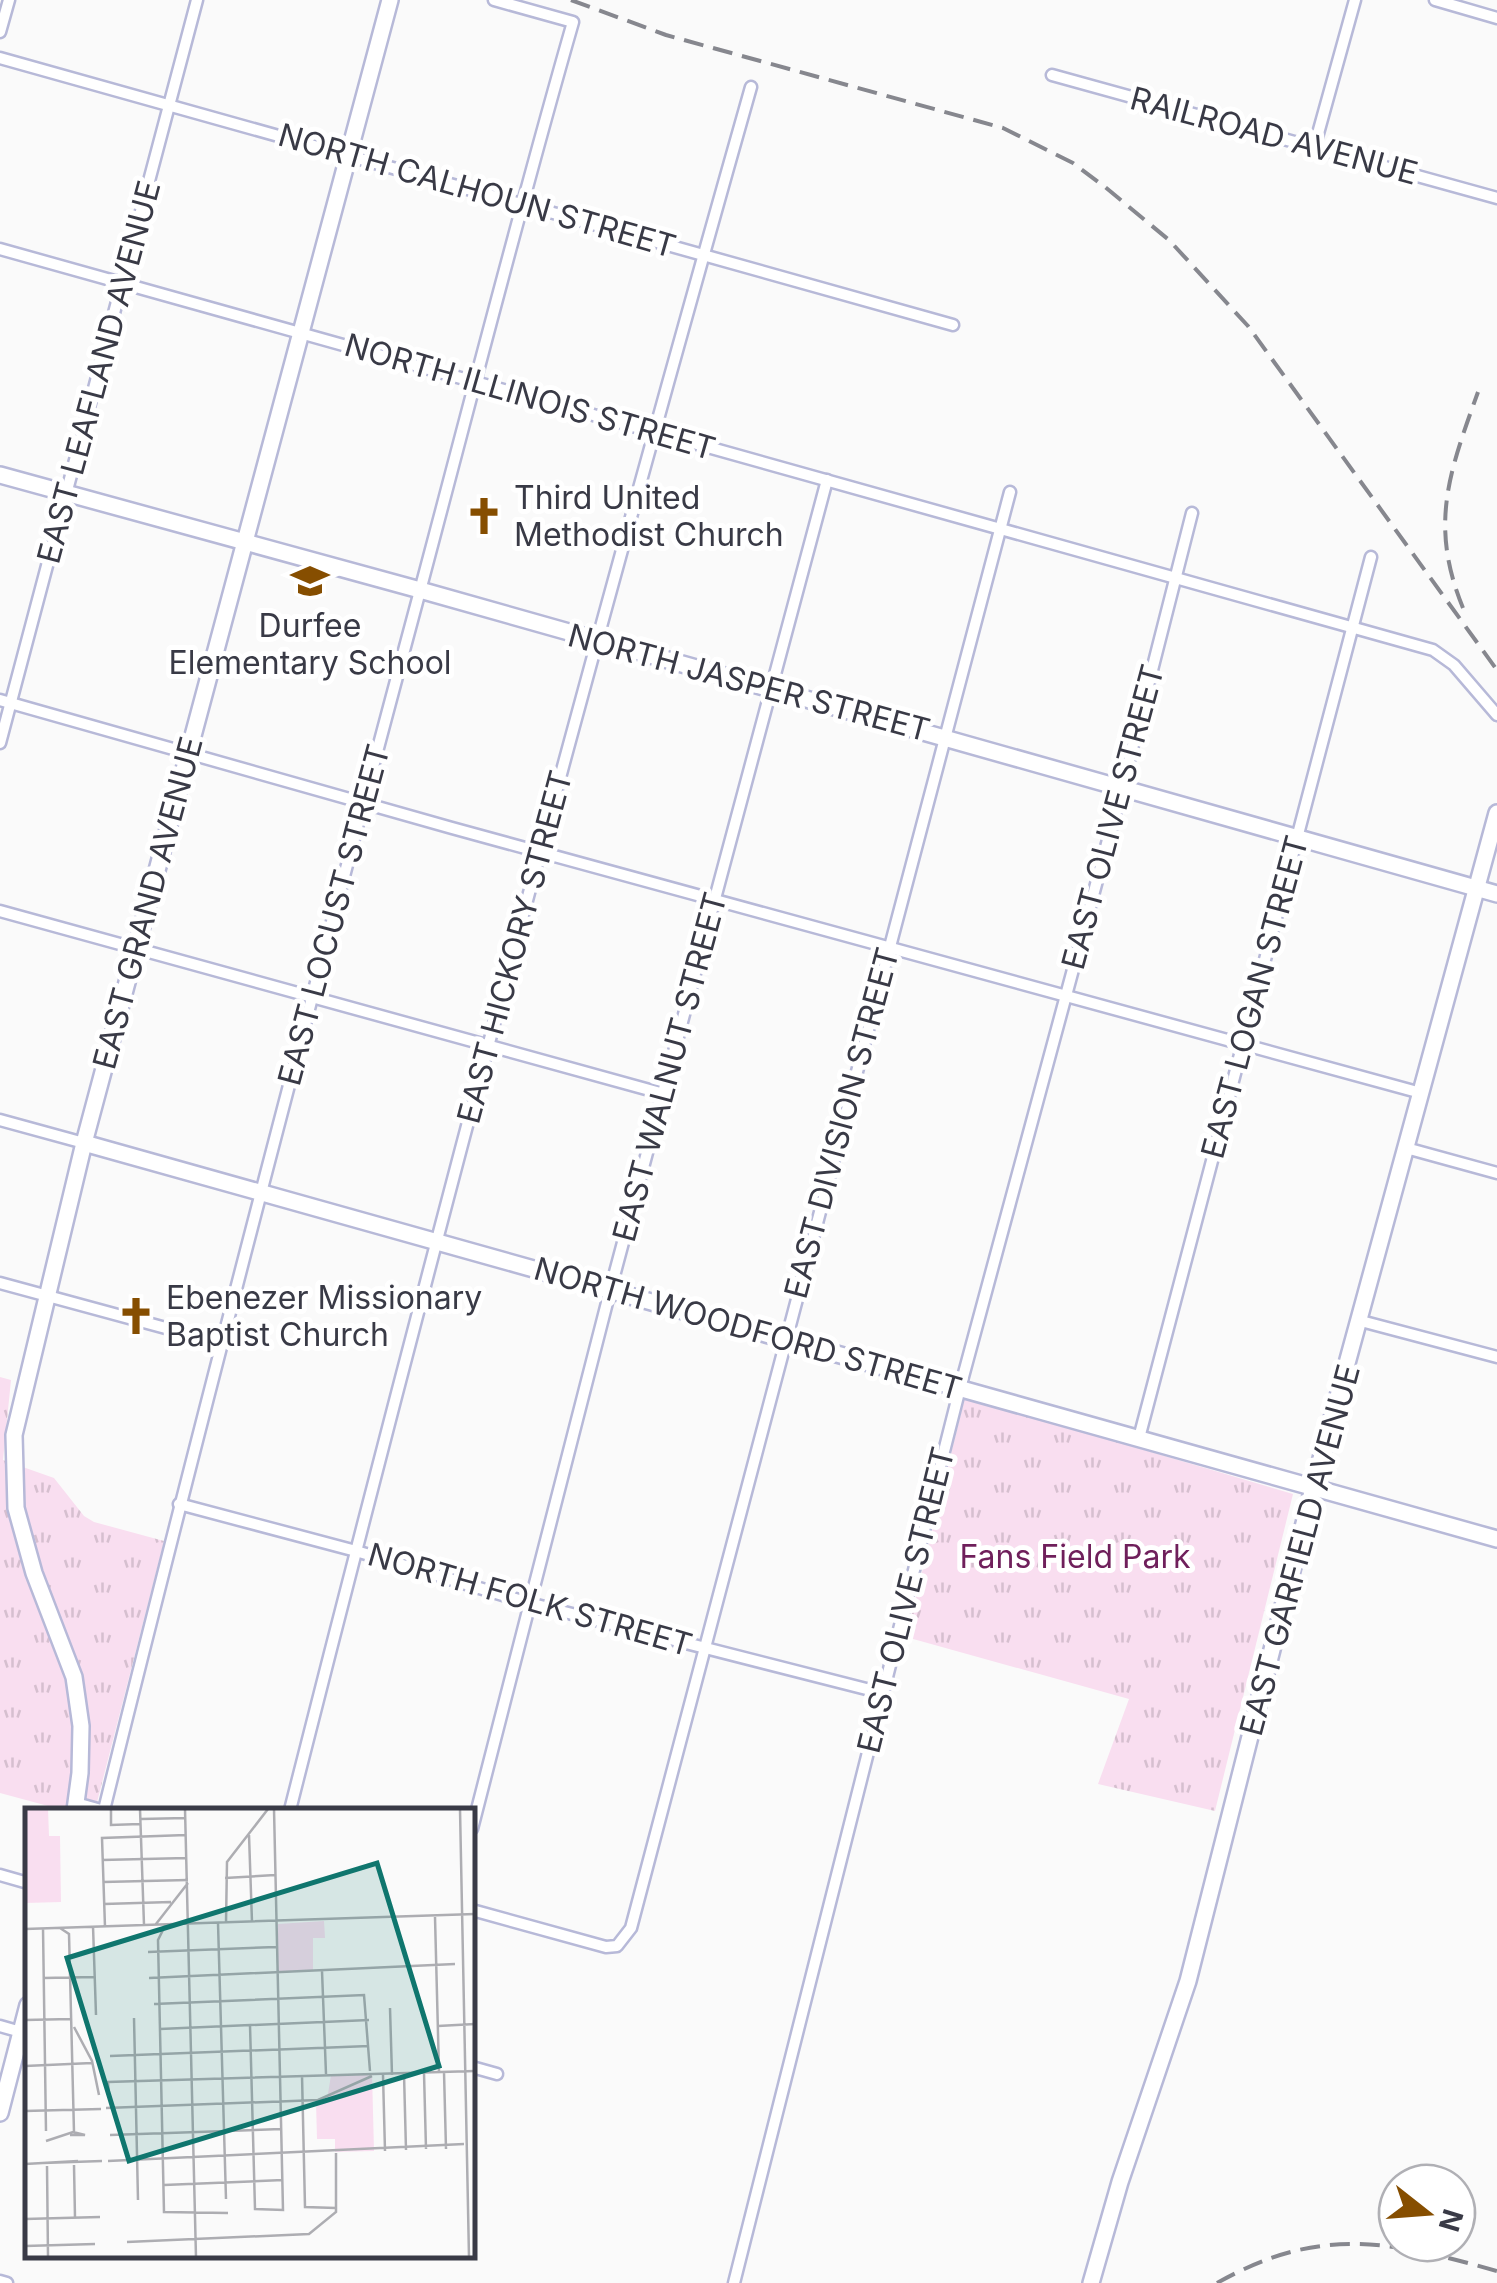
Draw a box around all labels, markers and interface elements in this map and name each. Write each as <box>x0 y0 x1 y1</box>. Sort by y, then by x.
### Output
street label: RAILROAD AVENUE <box>1126 78 1422 193</box>
street label: NORTH CALHOUN STREET <box>274 115 680 266</box>
street label: EAST LEAFLAND AVENUE <box>29 176 168 567</box>
street label: NORTH ILLINOIS STREET <box>340 325 720 468</box>
place label: Third United Methodist Church <box>514 478 784 554</box>
church icon: Third United Methodist Church <box>463 495 505 537</box>
school or university icon: Durfee Elementary School <box>289 560 331 602</box>
place label: Durfee Elementary School <box>168 606 452 682</box>
street label: NORTH JASPER STREET <box>564 615 934 750</box>
street label: EAST OLIVE STREET <box>1053 660 1172 974</box>
street label: EAST GRAND AVENUE <box>84 732 211 1073</box>
street label: EAST LOCUST STREET <box>269 740 398 1090</box>
street label: EAST HICKORY STREET <box>449 766 580 1128</box>
street label: EAST LOGAN STREET <box>1193 831 1316 1162</box>
street label: EAST WALNUT STREET <box>604 888 735 1246</box>
street label: EAST DIVISION STREET <box>776 943 907 1302</box>
street label: NORTH WOODFORD STREET <box>530 1249 966 1408</box>
place label: Ebenezer Missionary Baptist Church <box>166 1278 482 1354</box>
church icon: Ebenezer Missionary Baptist Church <box>115 1295 157 1337</box>
street label: EAST GARFIELD AVENUE <box>1231 1360 1368 1740</box>
street label: EAST OLIVE STREET <box>849 1443 962 1757</box>
street label: NORTH FOLK STREET <box>364 1535 697 1664</box>
park label: Fans Field Park <box>959 1537 1191 1576</box>
inset map <box>25 1808 475 2258</box>
north arrow <box>1377 2163 1477 2263</box>
text: N <box>1432 2205 1470 2235</box>

